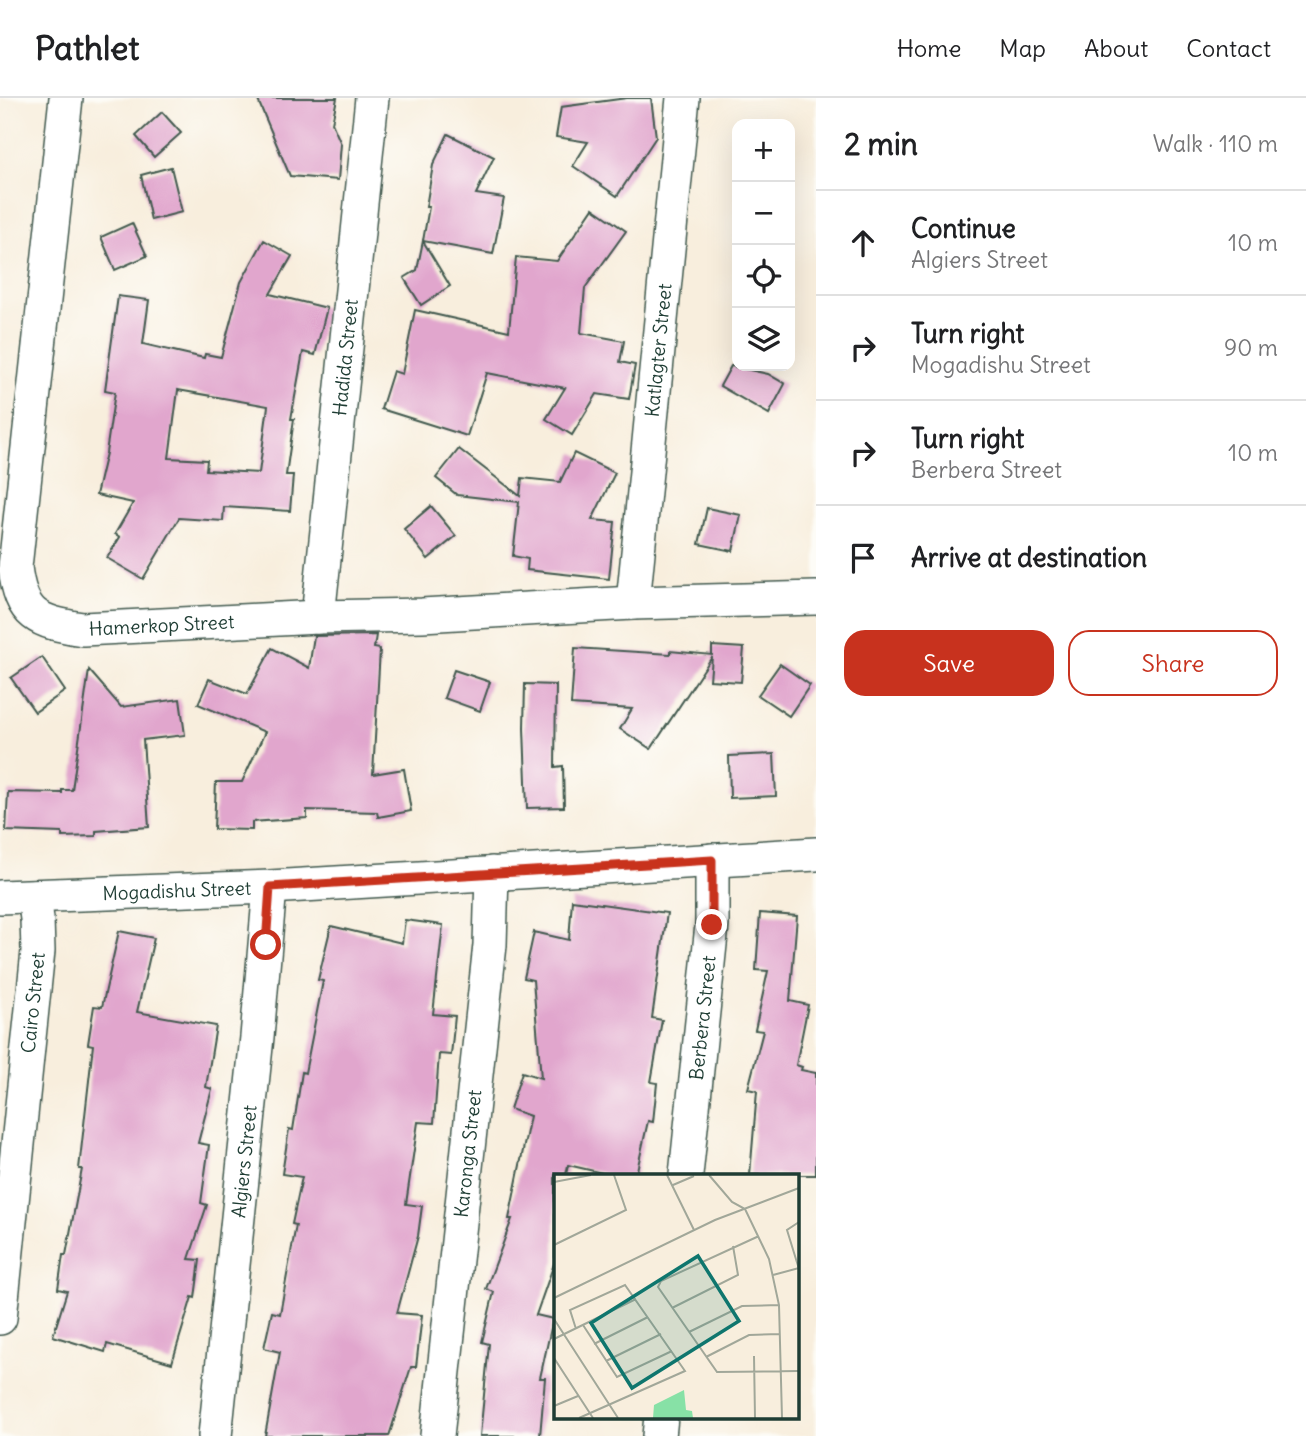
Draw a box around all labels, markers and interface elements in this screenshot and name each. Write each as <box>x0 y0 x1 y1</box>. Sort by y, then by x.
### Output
text: Pathlet <box>35 27 139 69</box>
text: Home <box>897 33 961 63</box>
text: Map <box>999 33 1046 63</box>
text: About <box>1084 33 1148 63</box>
text: Contact <box>1186 33 1271 63</box>
map controls <box>732 119 795 371</box>
button: + <box>732 119 795 182</box>
text: 2 min <box>844 125 918 163</box>
text: Walk · 110 m <box>1153 129 1278 158</box>
button: − <box>732 182 795 245</box>
text: Continue <box>911 212 1016 245</box>
icon: ahead <box>844 224 882 262</box>
text: 10 m <box>1228 228 1278 257</box>
button: locate <box>732 245 795 308</box>
text: Algiers Street <box>911 245 1048 274</box>
street label: Katlagter Street <box>639 282 677 418</box>
street label: Hadida Street <box>327 298 363 417</box>
button: layers <box>732 308 795 371</box>
text: Turn right <box>911 317 1024 350</box>
icon: right <box>844 329 882 367</box>
text: 90 m <box>1224 333 1278 362</box>
text: Mogadishu Street <box>911 350 1091 379</box>
text: Turn right <box>911 422 1024 455</box>
icon: right <box>844 434 882 472</box>
text: 10 m <box>1228 438 1278 467</box>
text: Berbera Street <box>911 455 1062 484</box>
icon: arrive <box>844 539 882 577</box>
text: Arrive at destination <box>911 541 1147 574</box>
street label: Hamerkop Street <box>88 609 235 641</box>
button: Save <box>844 630 1054 696</box>
button: Share <box>1068 630 1278 696</box>
street label: Mogadishu Street <box>102 876 252 905</box>
route end <box>696 909 727 940</box>
route start <box>250 929 281 960</box>
street label: Cairo Street <box>16 951 50 1054</box>
street label: Berbera Street <box>684 954 721 1081</box>
street label: Karonga Street <box>449 1088 486 1219</box>
street label: Algiers Street <box>226 1104 262 1219</box>
inset map <box>554 1174 799 1418</box>

